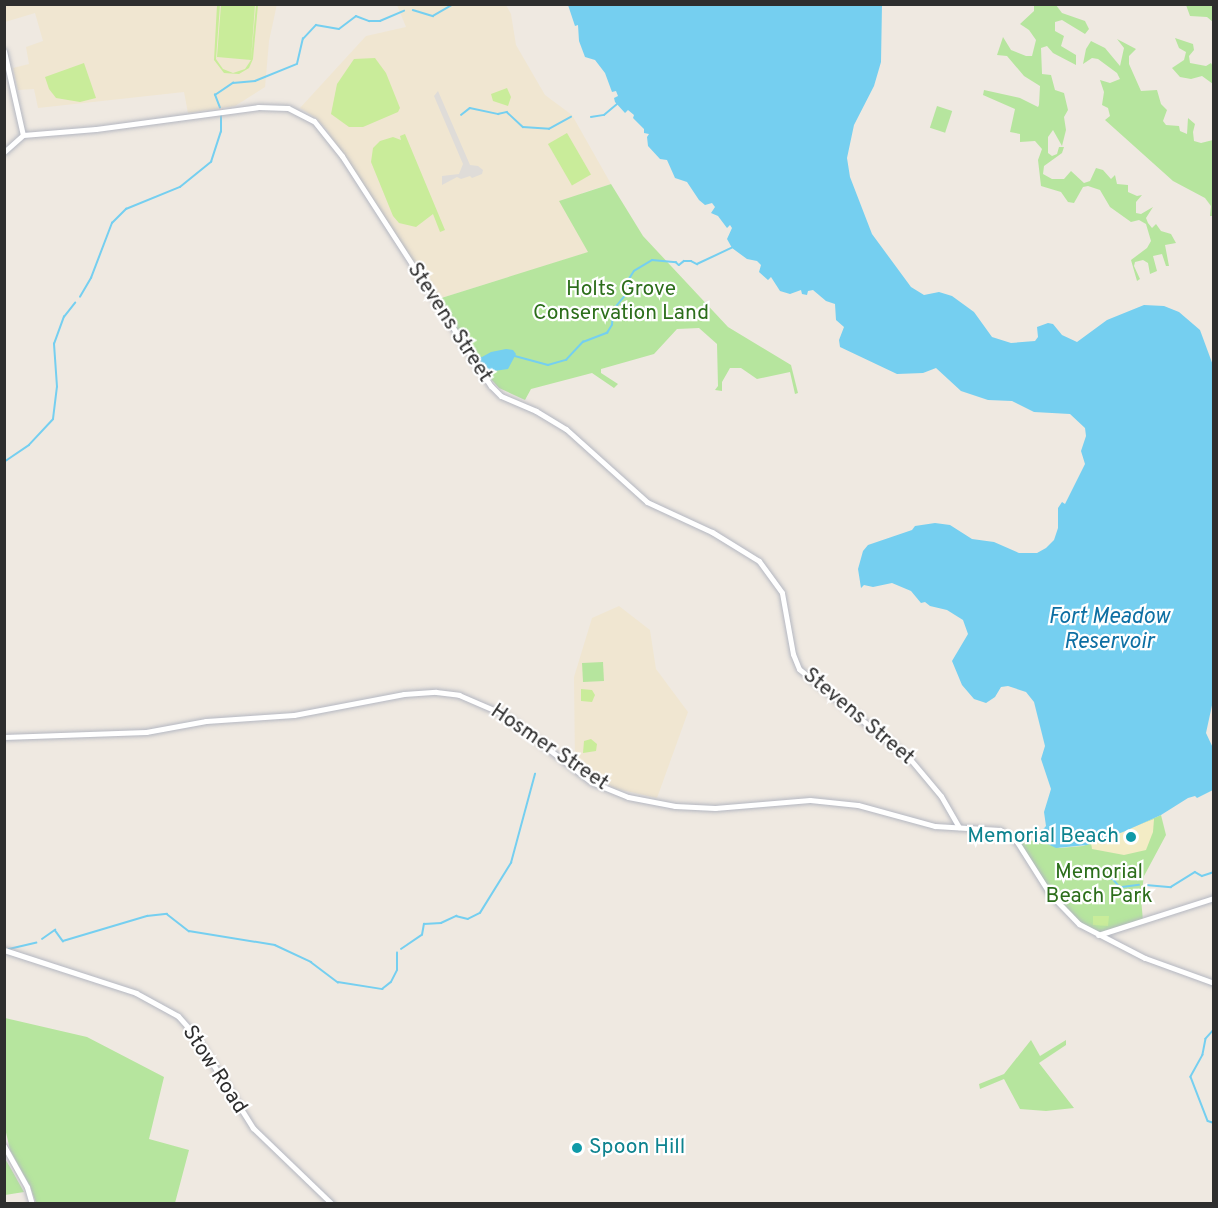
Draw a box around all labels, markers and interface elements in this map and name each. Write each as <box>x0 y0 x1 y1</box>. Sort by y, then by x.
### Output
street label: Stevens Street <box>401 258 497 388</box>
park label: Holts Grove Conservation Land <box>533 277 709 327</box>
water label: Fort Meadow Reservoir <box>1048 604 1170 656</box>
street label: Stevens Street <box>797 663 919 771</box>
street label: Hosmer Street <box>485 699 613 797</box>
place label: Memorial Beach <box>967 824 1119 850</box>
marker: Memorial Beach <box>1124 830 1138 844</box>
park label: Memorial Beach Park <box>1045 860 1153 910</box>
street label: Stow Road <box>176 1021 252 1119</box>
place label: Spoon Hill <box>589 1135 685 1161</box>
marker: Spoon Hill <box>570 1141 584 1155</box>

